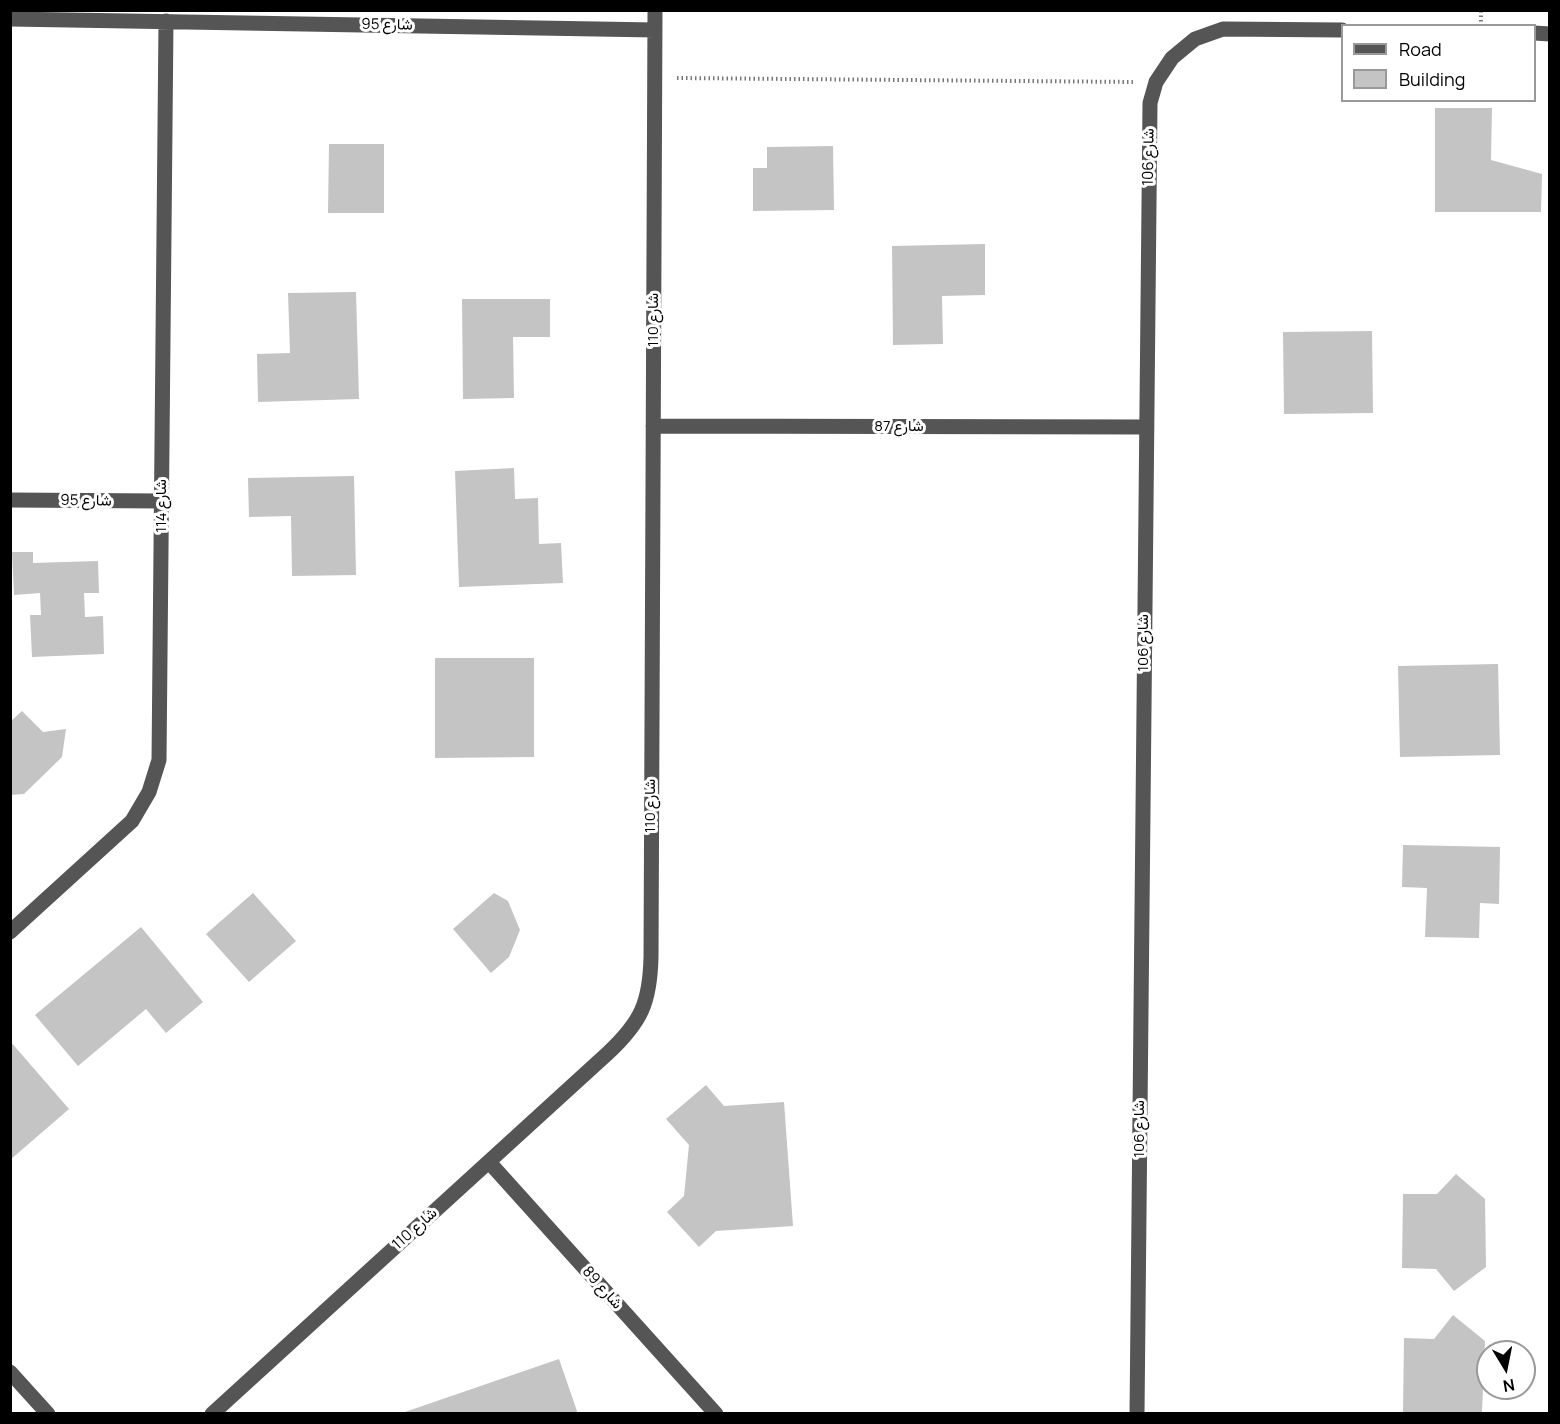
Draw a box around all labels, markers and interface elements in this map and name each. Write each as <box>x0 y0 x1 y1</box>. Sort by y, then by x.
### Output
street label: شارع 95 <box>361 16 413 34</box>
legend <box>1341 24 1536 102</box>
text: Road <box>1399 37 1442 61</box>
text: Building <box>1399 67 1465 91</box>
street label: شارع 106 <box>1139 128 1159 186</box>
street label: شارع 110 <box>645 293 663 347</box>
street label: شارع 87 <box>874 418 924 436</box>
street label: شارع 114 <box>153 479 171 533</box>
street label: شارع 95 <box>60 492 112 510</box>
street label: شارع 106 <box>1135 614 1153 672</box>
street label: شارع 110 <box>642 779 660 833</box>
street label: شارع 106 <box>1131 1100 1149 1158</box>
street label: شارع 110 <box>389 1204 441 1254</box>
street label: شارع 89 <box>578 1263 626 1313</box>
north arrow <box>1476 1340 1536 1400</box>
text: N <box>1501 1374 1516 1398</box>

